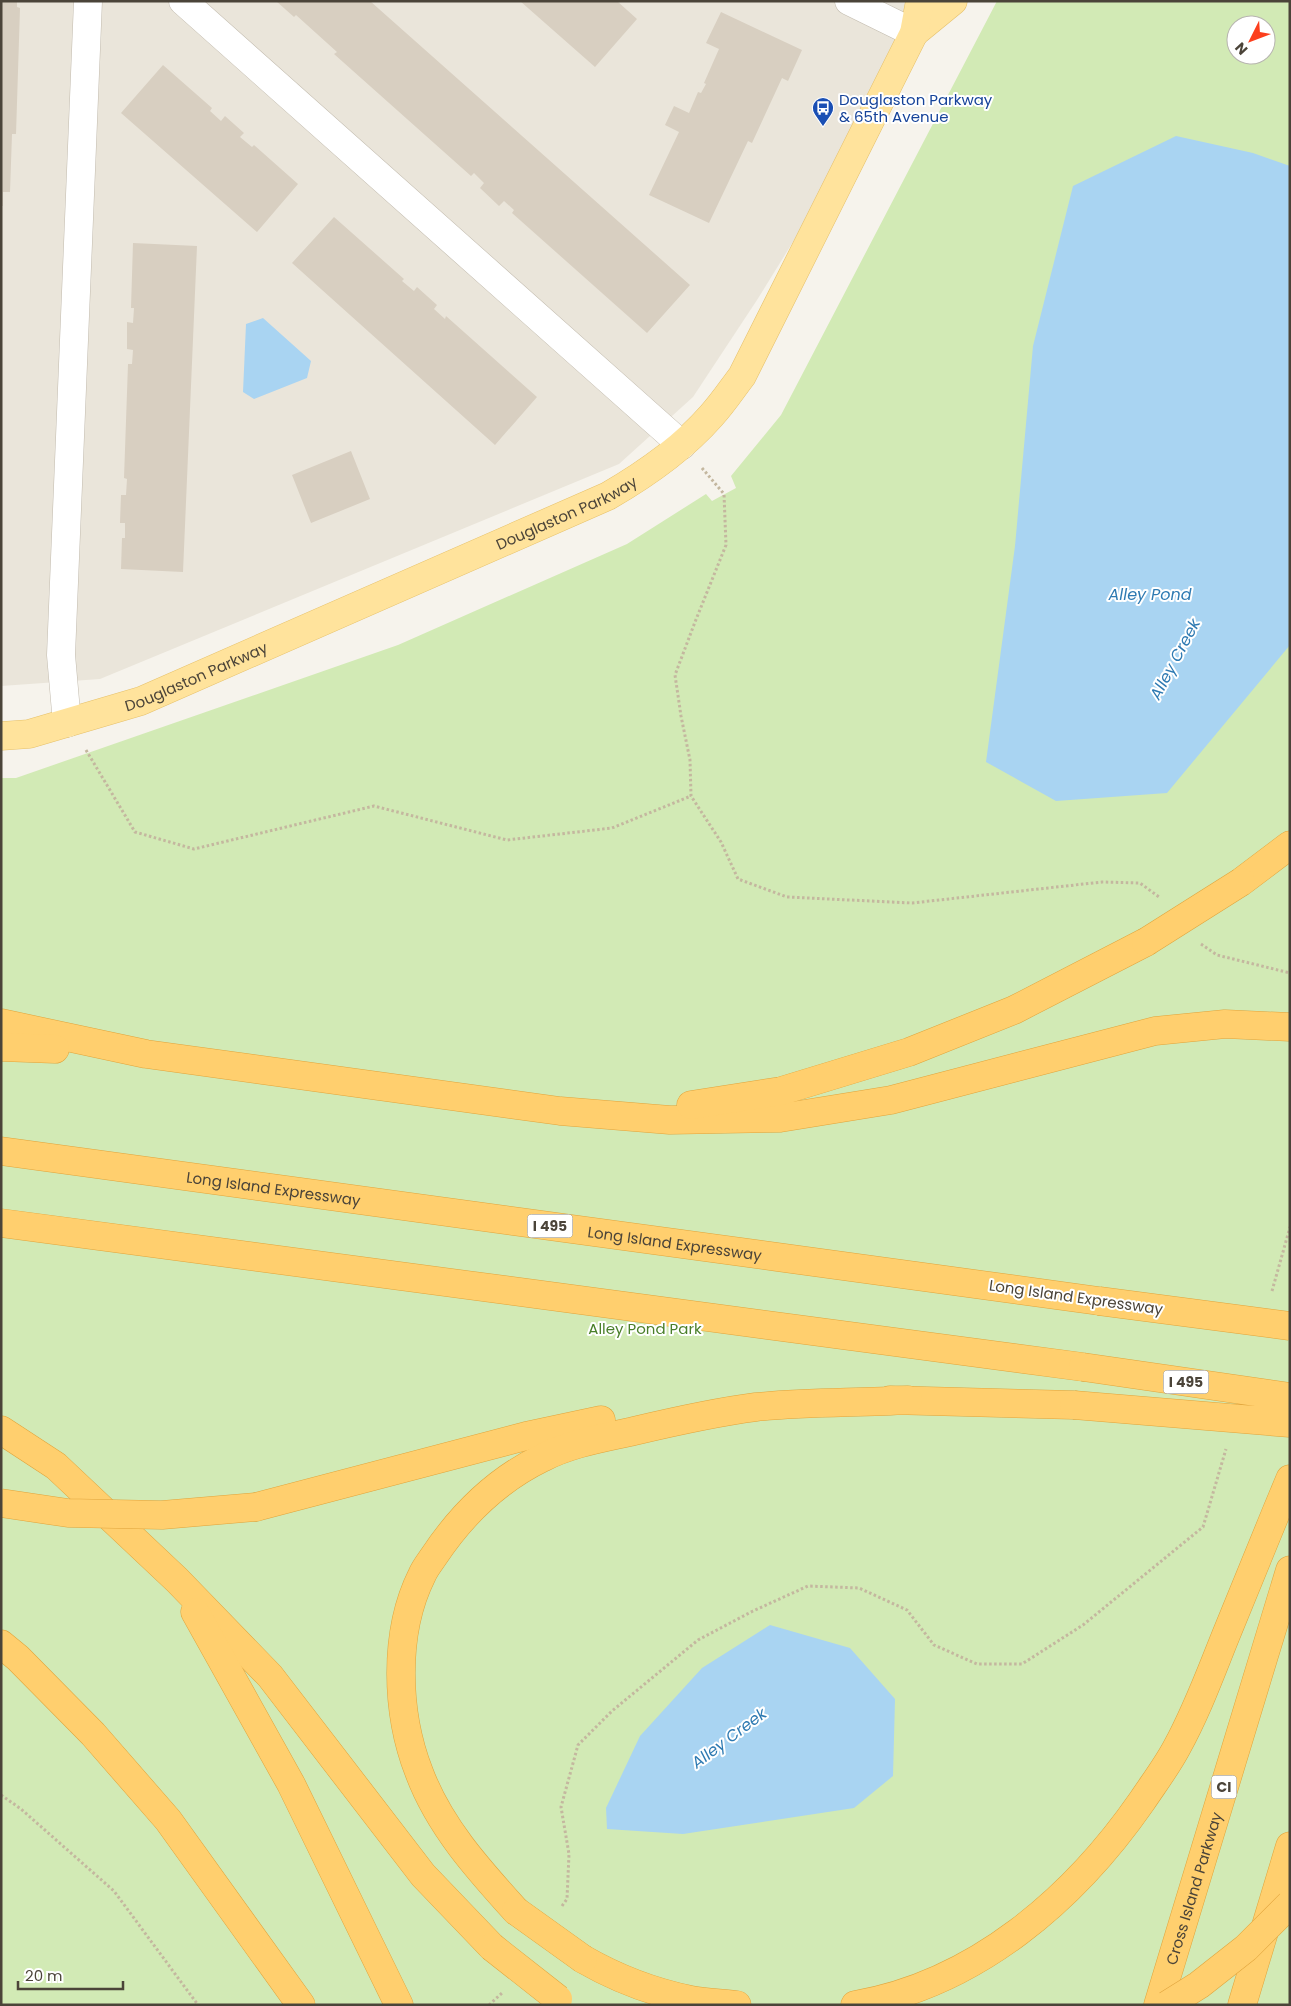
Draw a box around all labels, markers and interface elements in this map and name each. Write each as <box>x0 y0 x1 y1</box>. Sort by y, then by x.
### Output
north arrow <box>1226 15 1276 65</box>
text: N <box>1230 38 1252 59</box>
place label: Douglaston Parkway & 65th Avenue <box>839 89 993 127</box>
bus stop icon: Douglaston Parkway & 65th Avenue <box>811 96 835 127</box>
street label: Douglaston Parkway <box>492 470 641 554</box>
water label: Alley Pond <box>1108 583 1192 606</box>
water label: Alley Creek <box>1144 614 1206 704</box>
street label: Douglaston Parkway <box>122 636 271 716</box>
street label: Long Island Expressway <box>185 1166 362 1211</box>
road number: I 495 <box>528 1214 572 1238</box>
street label: Long Island Expressway <box>586 1221 764 1265</box>
street label: Long Island Expressway <box>988 1274 1165 1320</box>
park label: Alley Pond Park <box>588 1318 702 1339</box>
road number: I 495 <box>1164 1370 1208 1394</box>
water label: Alley Creek <box>686 1702 772 1774</box>
road number: CI <box>1212 1775 1236 1798</box>
street label: Cross Island Parkway <box>1160 1809 1227 1967</box>
scale bar <box>18 1958 122 1990</box>
text: 20 m <box>25 1965 63 1986</box>

